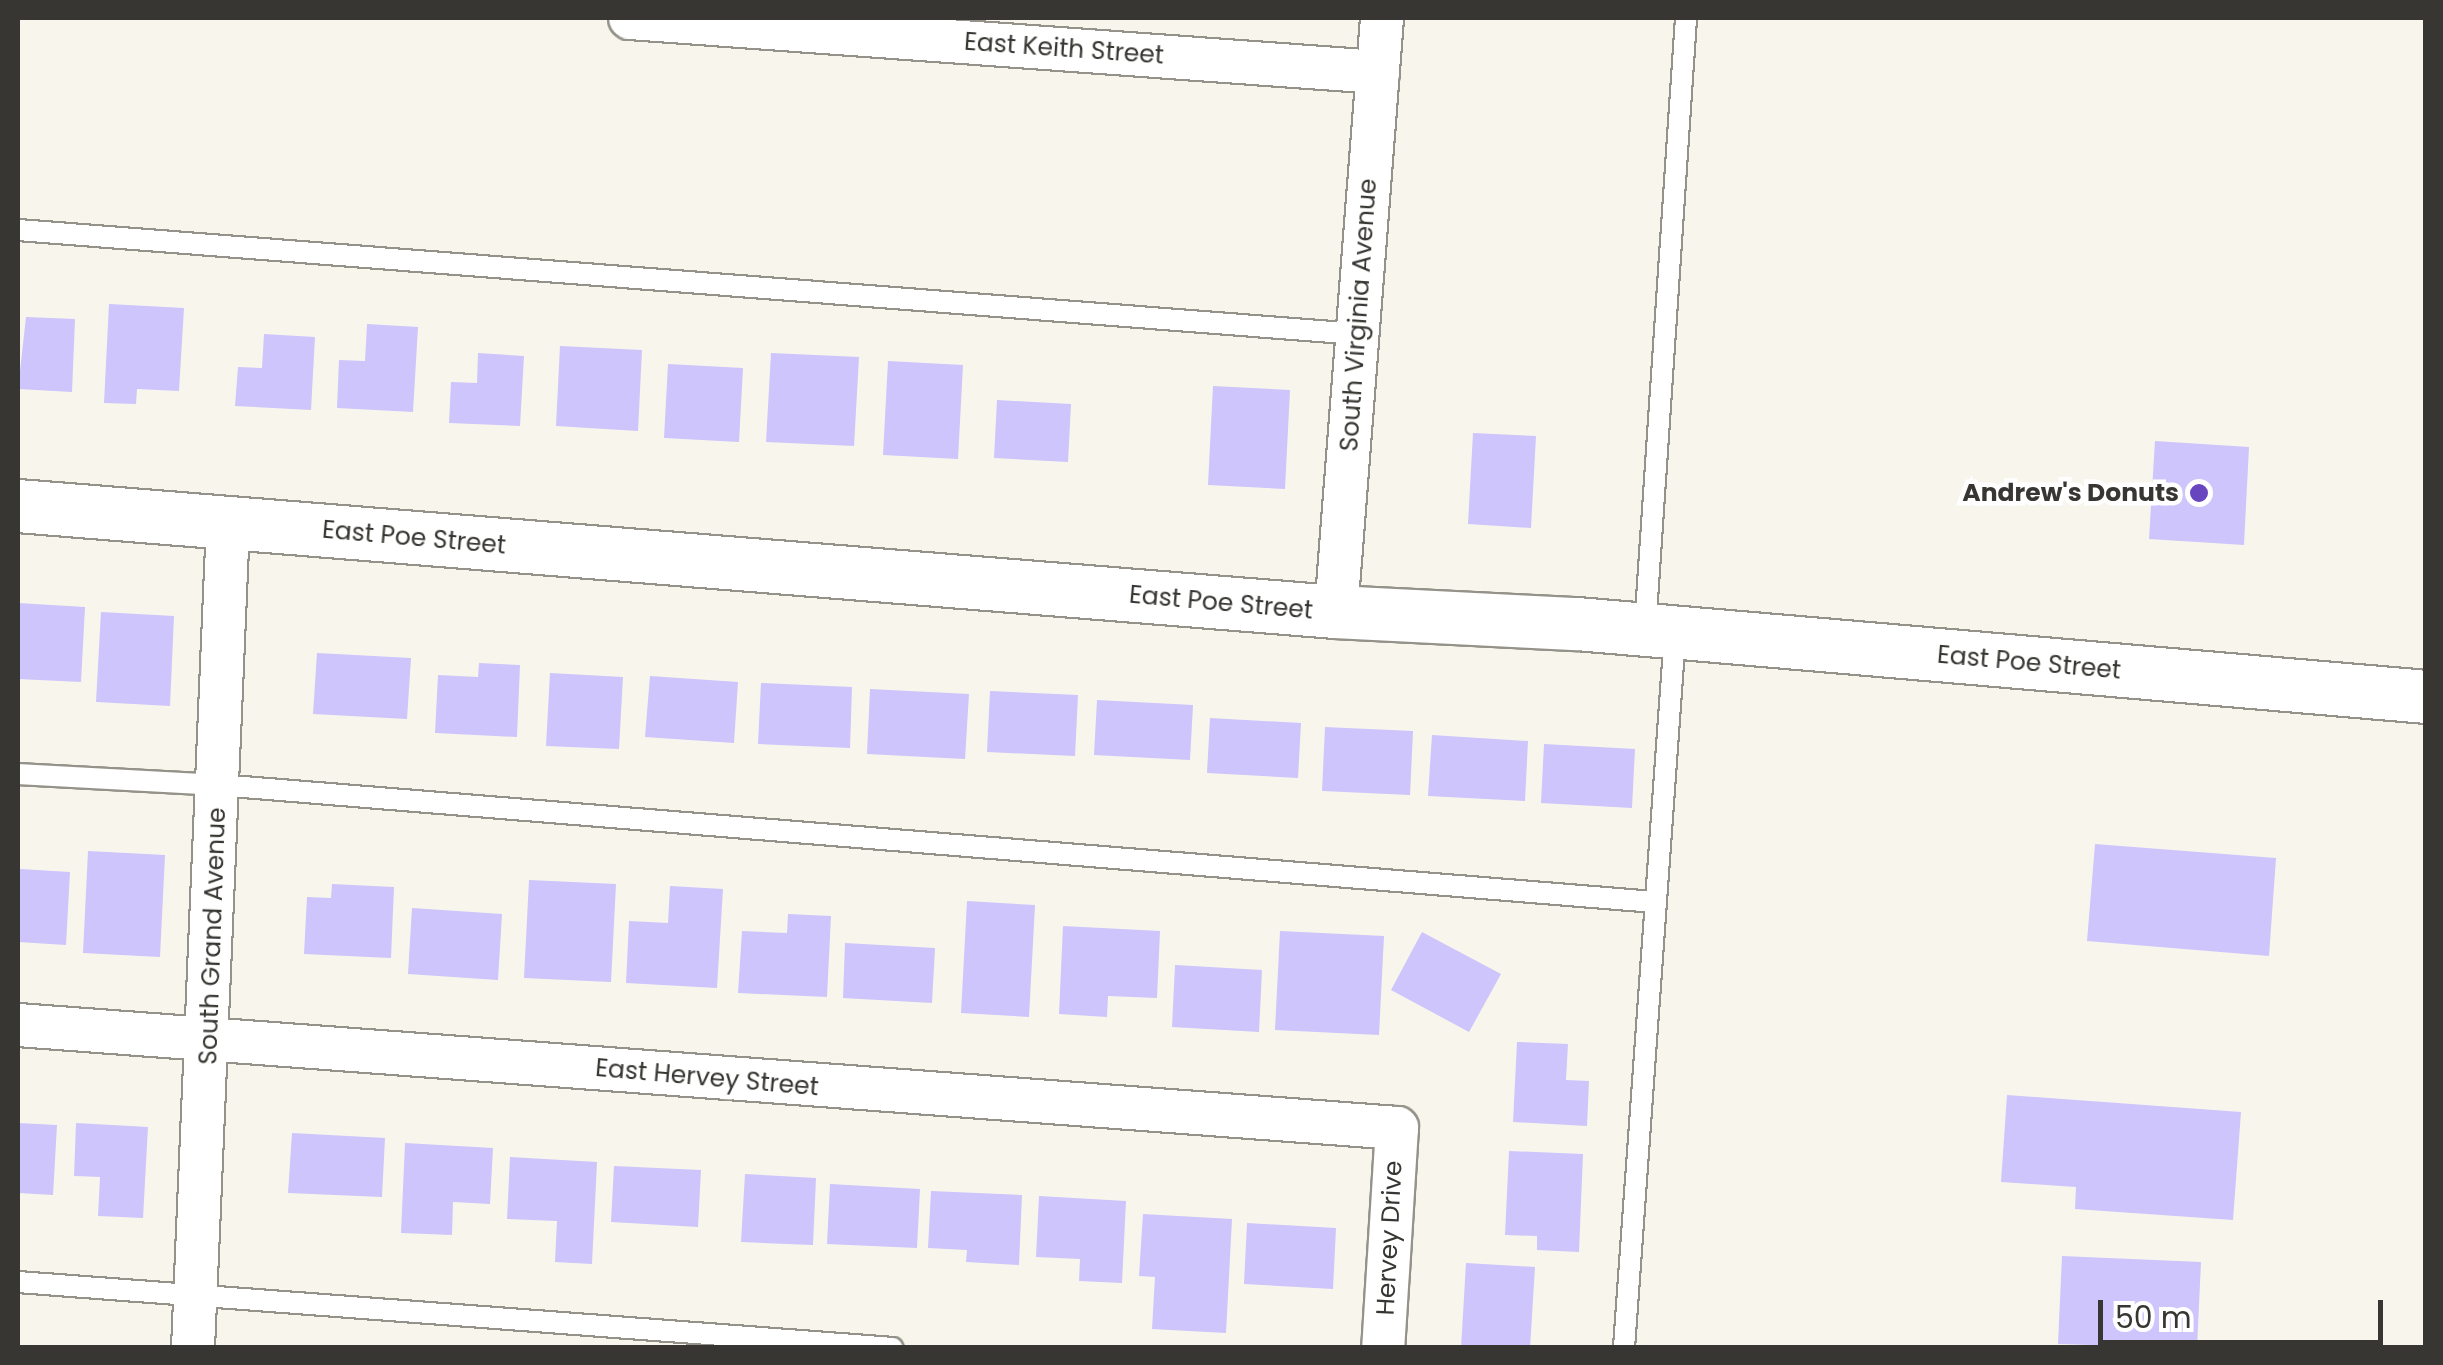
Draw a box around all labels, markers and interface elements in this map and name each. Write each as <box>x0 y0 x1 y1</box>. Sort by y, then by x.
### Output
street label: East Keith Street <box>963 27 1165 71</box>
street label: South Virginia Avenue <box>1334 178 1384 452</box>
place label: Andrew's Donuts <box>1962 478 2179 508</box>
marker: Andrew's Donuts <box>2188 482 2210 504</box>
street label: East Poe Street <box>321 515 507 561</box>
street label: East Poe Street <box>1128 580 1314 626</box>
street label: East Poe Street <box>1936 640 2122 686</box>
street label: South Grand Avenue <box>194 807 232 1065</box>
street label: East Hervey Street <box>594 1053 820 1103</box>
street label: Hervey Drive <box>1371 1160 1409 1316</box>
scale bar <box>2103 1280 2388 1342</box>
text: 50 m <box>2115 1296 2192 1339</box>

